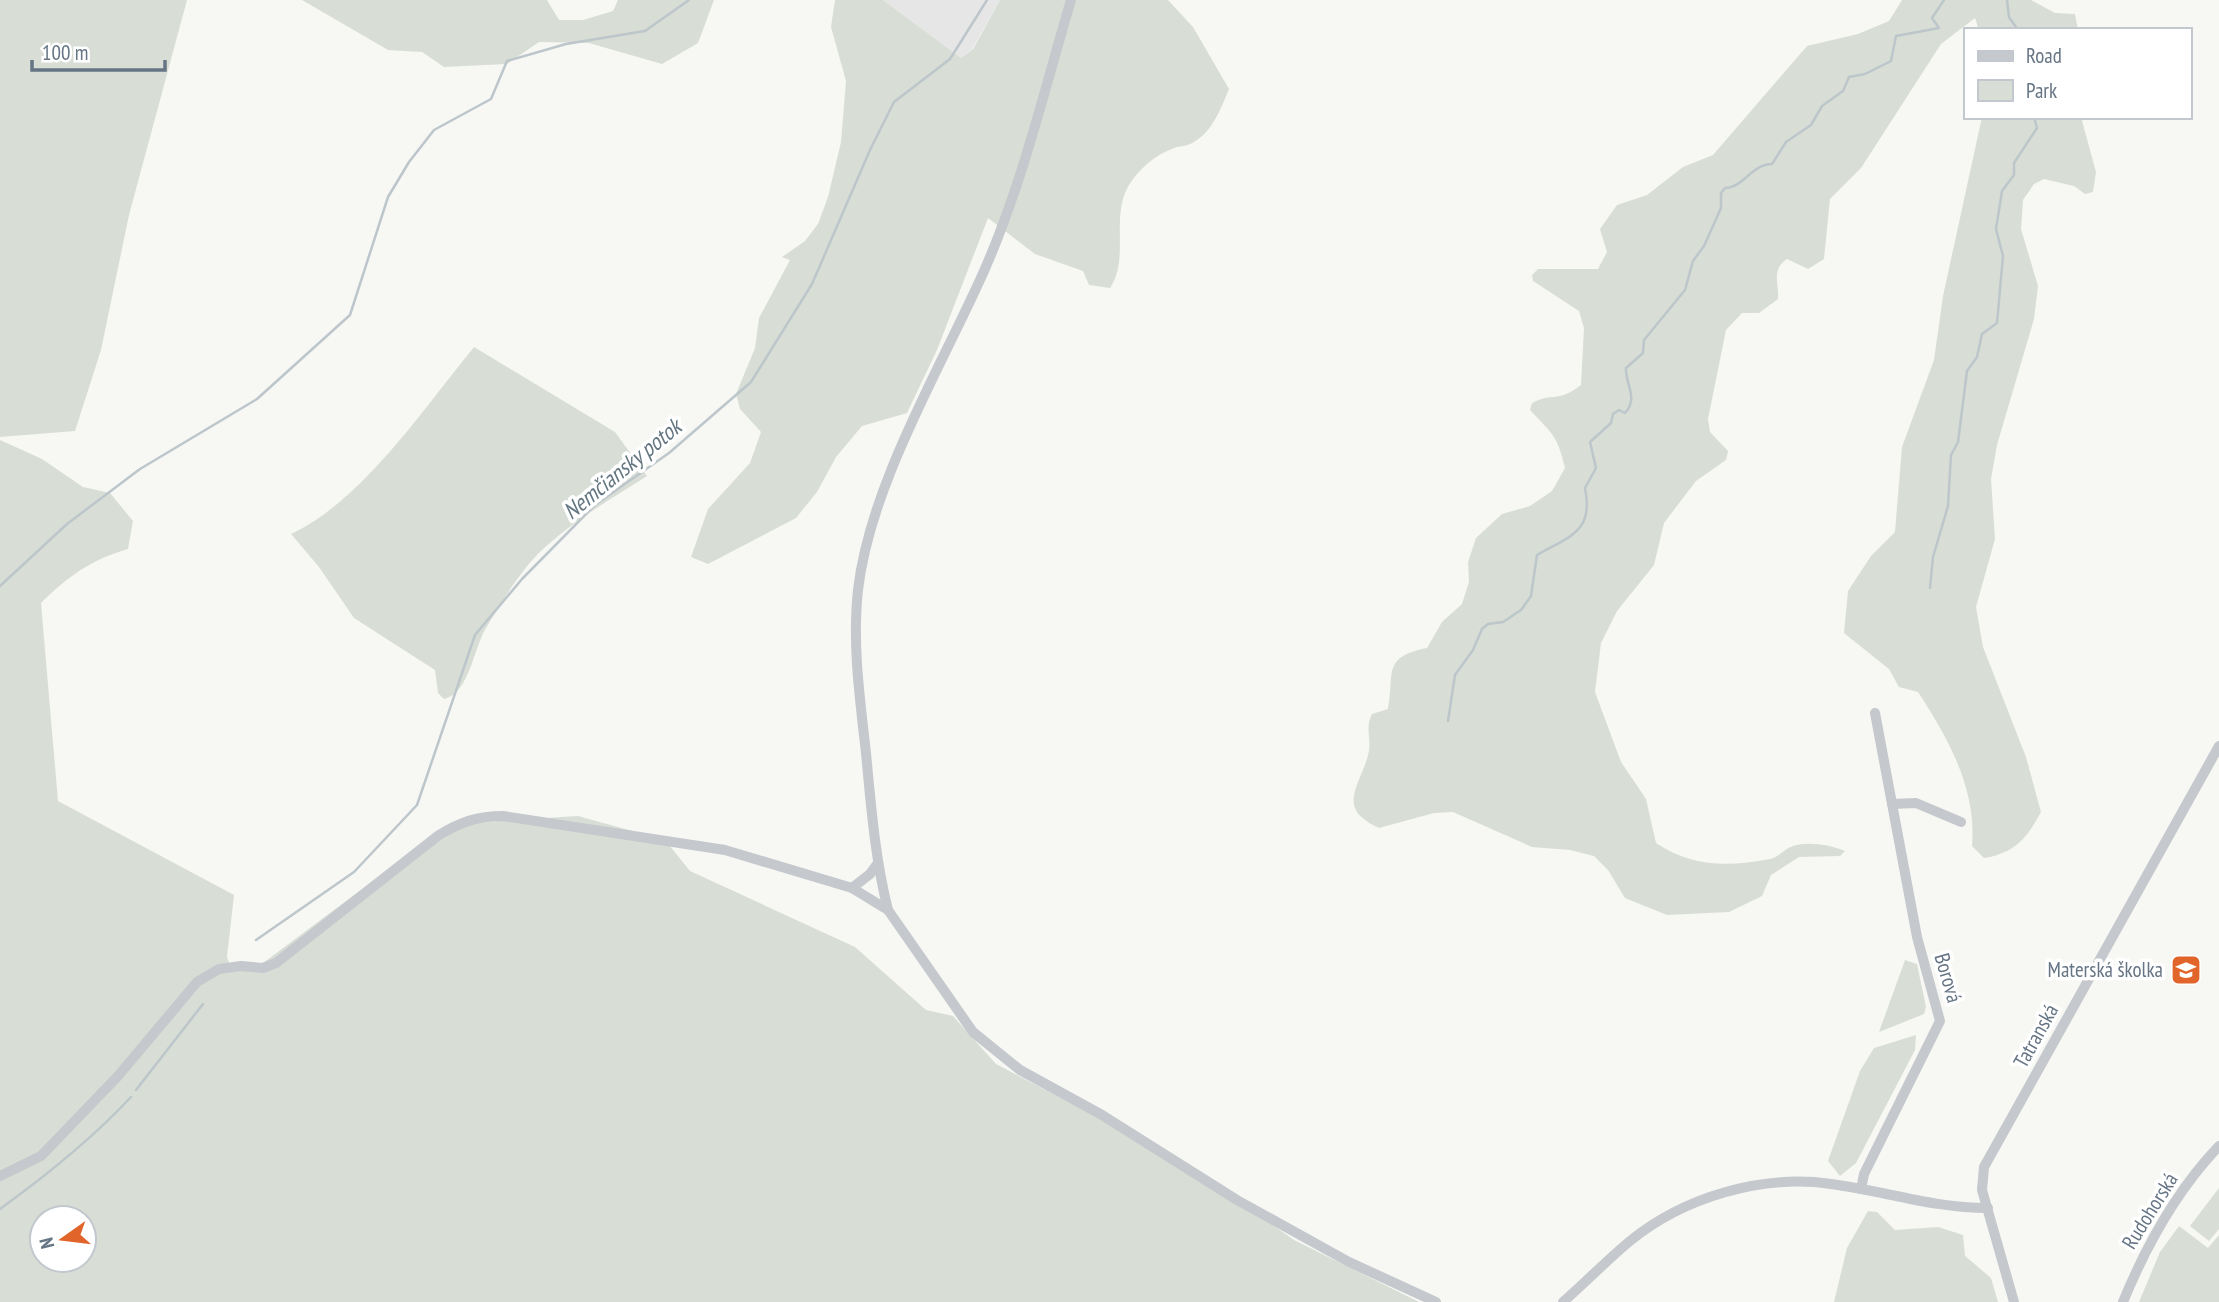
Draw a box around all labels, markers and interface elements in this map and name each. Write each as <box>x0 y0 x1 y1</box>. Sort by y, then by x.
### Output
scale bar <box>32 28 164 72</box>
legend <box>1964 28 2191 119</box>
text: 100 m <box>42 39 88 66</box>
text: Road <box>2026 42 2062 69</box>
text: Park <box>2026 77 2057 104</box>
water label: Nemčiansky potok <box>557 410 689 525</box>
street label: Borová <box>1929 950 1968 1006</box>
school or university icon: Materská školka <box>2169 953 2203 987</box>
place label: Materská školka <box>2048 956 2163 983</box>
street label: Tatranská <box>2007 999 2064 1072</box>
street label: Rudohorská <box>2116 1168 2184 1254</box>
north arrow <box>28 1204 98 1274</box>
text: N <box>34 1235 59 1251</box>

